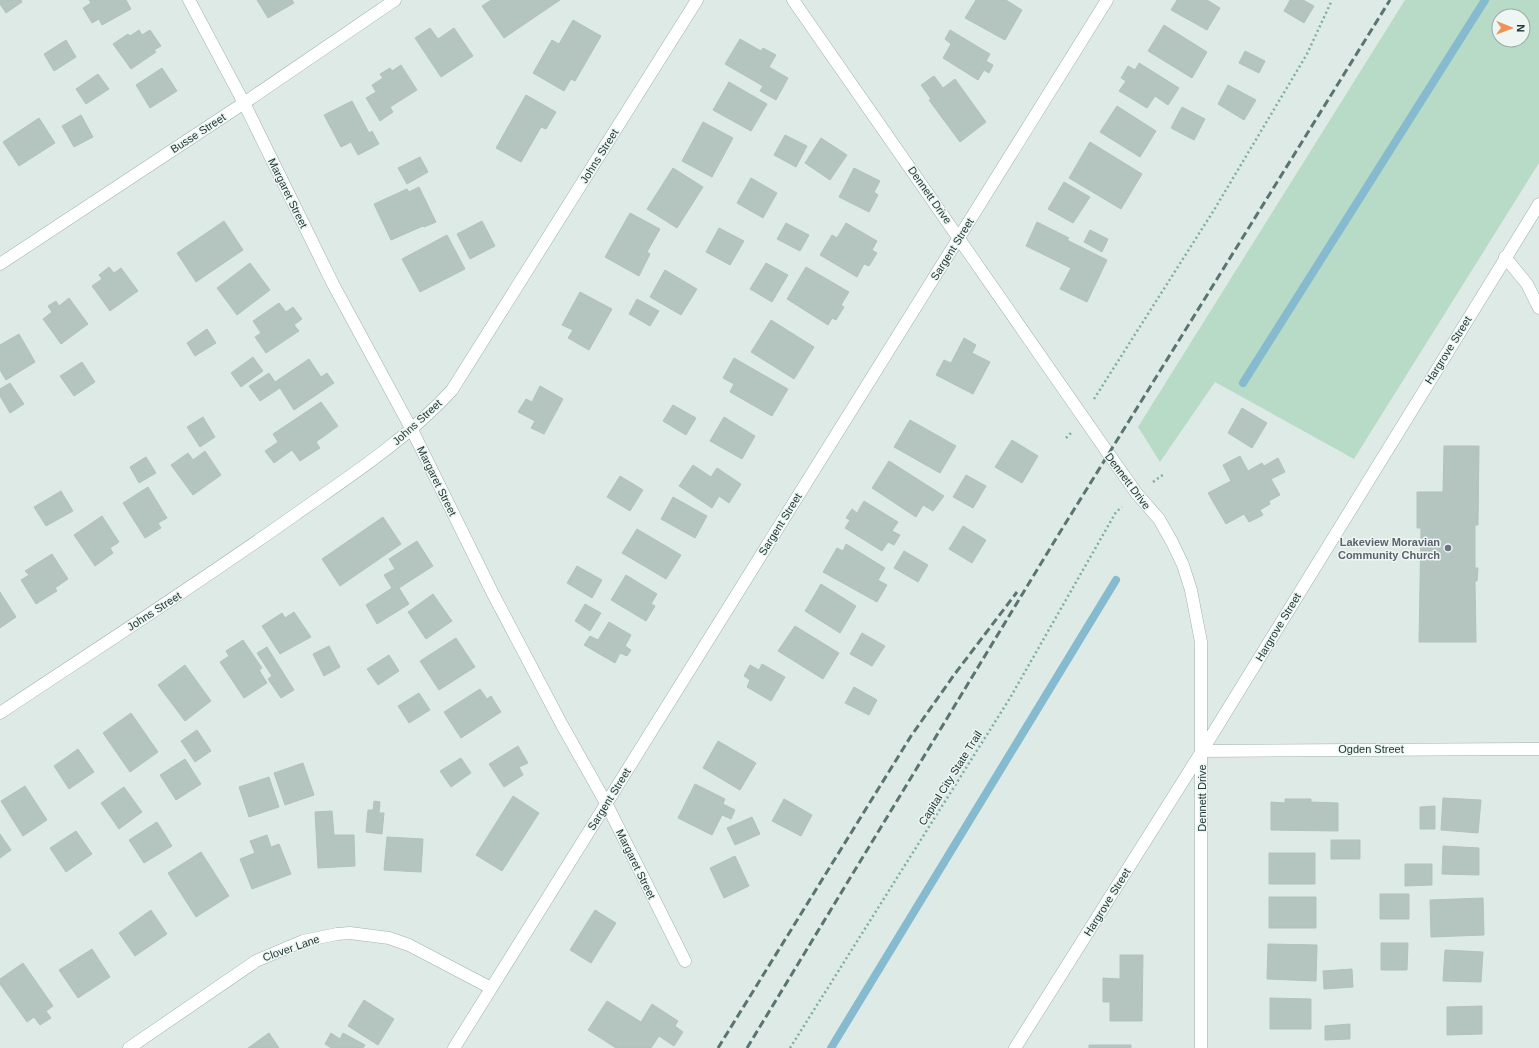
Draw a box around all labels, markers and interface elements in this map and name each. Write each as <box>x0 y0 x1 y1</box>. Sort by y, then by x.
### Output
north arrow <box>1491 8 1531 48</box>
text: N <box>1515 24 1527 32</box>
street label: Busse Street <box>168 111 228 155</box>
street label: Johns Street <box>578 127 620 185</box>
street label: Margaret Street <box>266 156 310 230</box>
street label: Dennett Drive <box>906 164 954 226</box>
street label: Sargent Street <box>928 216 976 282</box>
street label: Hargrove Street <box>1422 314 1474 386</box>
street label: Johns Street <box>390 397 444 447</box>
street label: Margaret Street <box>415 444 459 518</box>
street label: Dennett Drive <box>1103 451 1153 511</box>
street label: Sargent Street <box>756 491 804 557</box>
place label: Lakeview Moravian Community Church <box>1338 536 1440 561</box>
marker: Lakeview Moravian Community Church <box>1443 543 1453 553</box>
street label: Johns Street <box>125 589 183 633</box>
street label: Hargrove Street <box>1253 591 1303 663</box>
street label: Capital City State Trail <box>916 729 984 827</box>
street label: Ogden Street <box>1338 743 1404 755</box>
street label: Dennett Drive <box>1196 764 1208 832</box>
street label: Sargent Street <box>585 766 633 832</box>
street label: Margaret Street <box>614 827 658 901</box>
street label: Hargrove Street <box>1081 866 1133 938</box>
street label: Clover Lane <box>261 933 321 963</box>

